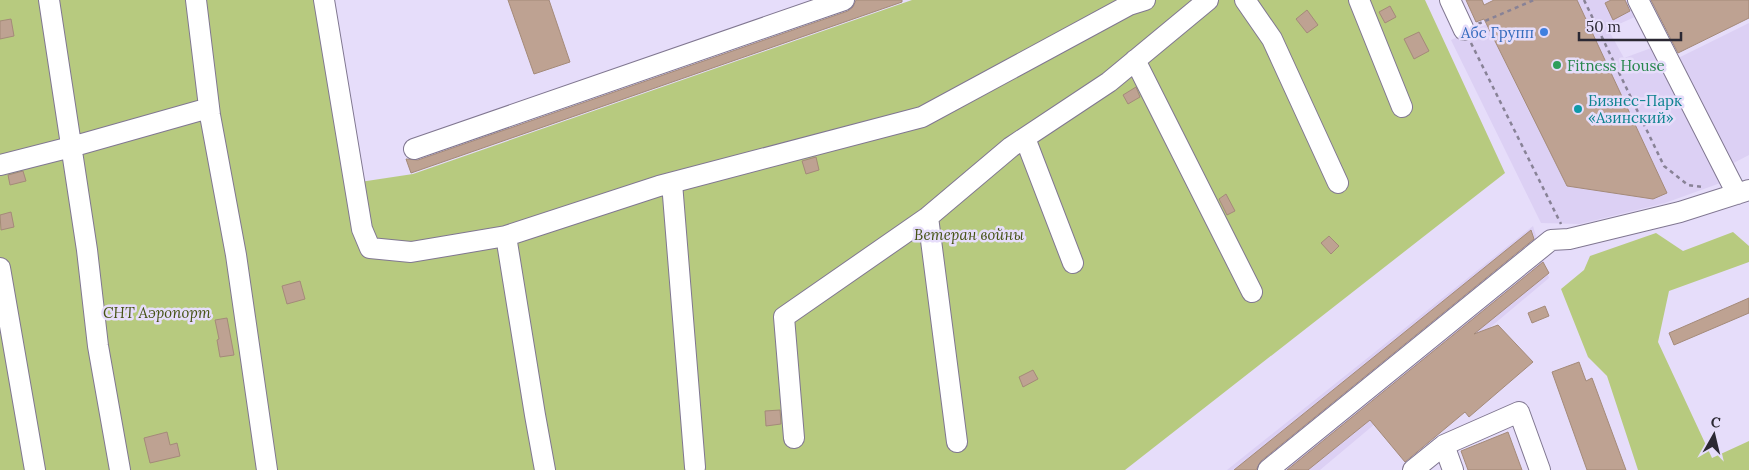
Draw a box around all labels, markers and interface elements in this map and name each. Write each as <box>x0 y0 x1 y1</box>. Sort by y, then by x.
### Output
scale bar <box>1579 10 1682 42</box>
text: 50 m <box>1586 17 1621 36</box>
place label: Абс Групп <box>1460 23 1534 42</box>
marker: Абс Групп <box>1538 26 1550 38</box>
place label: Fitness House <box>1567 56 1665 75</box>
marker: Fitness House <box>1551 59 1563 71</box>
place label: Бизнес-Парк «Азинский» <box>1588 91 1682 127</box>
marker: Бизнес-Парк «Азинский» <box>1572 103 1584 115</box>
park label: Ветеран войны <box>914 225 1024 244</box>
park label: СНТ Аэропорт <box>103 303 211 322</box>
north arrow <box>1689 410 1739 460</box>
text: С <box>1710 413 1722 432</box>

